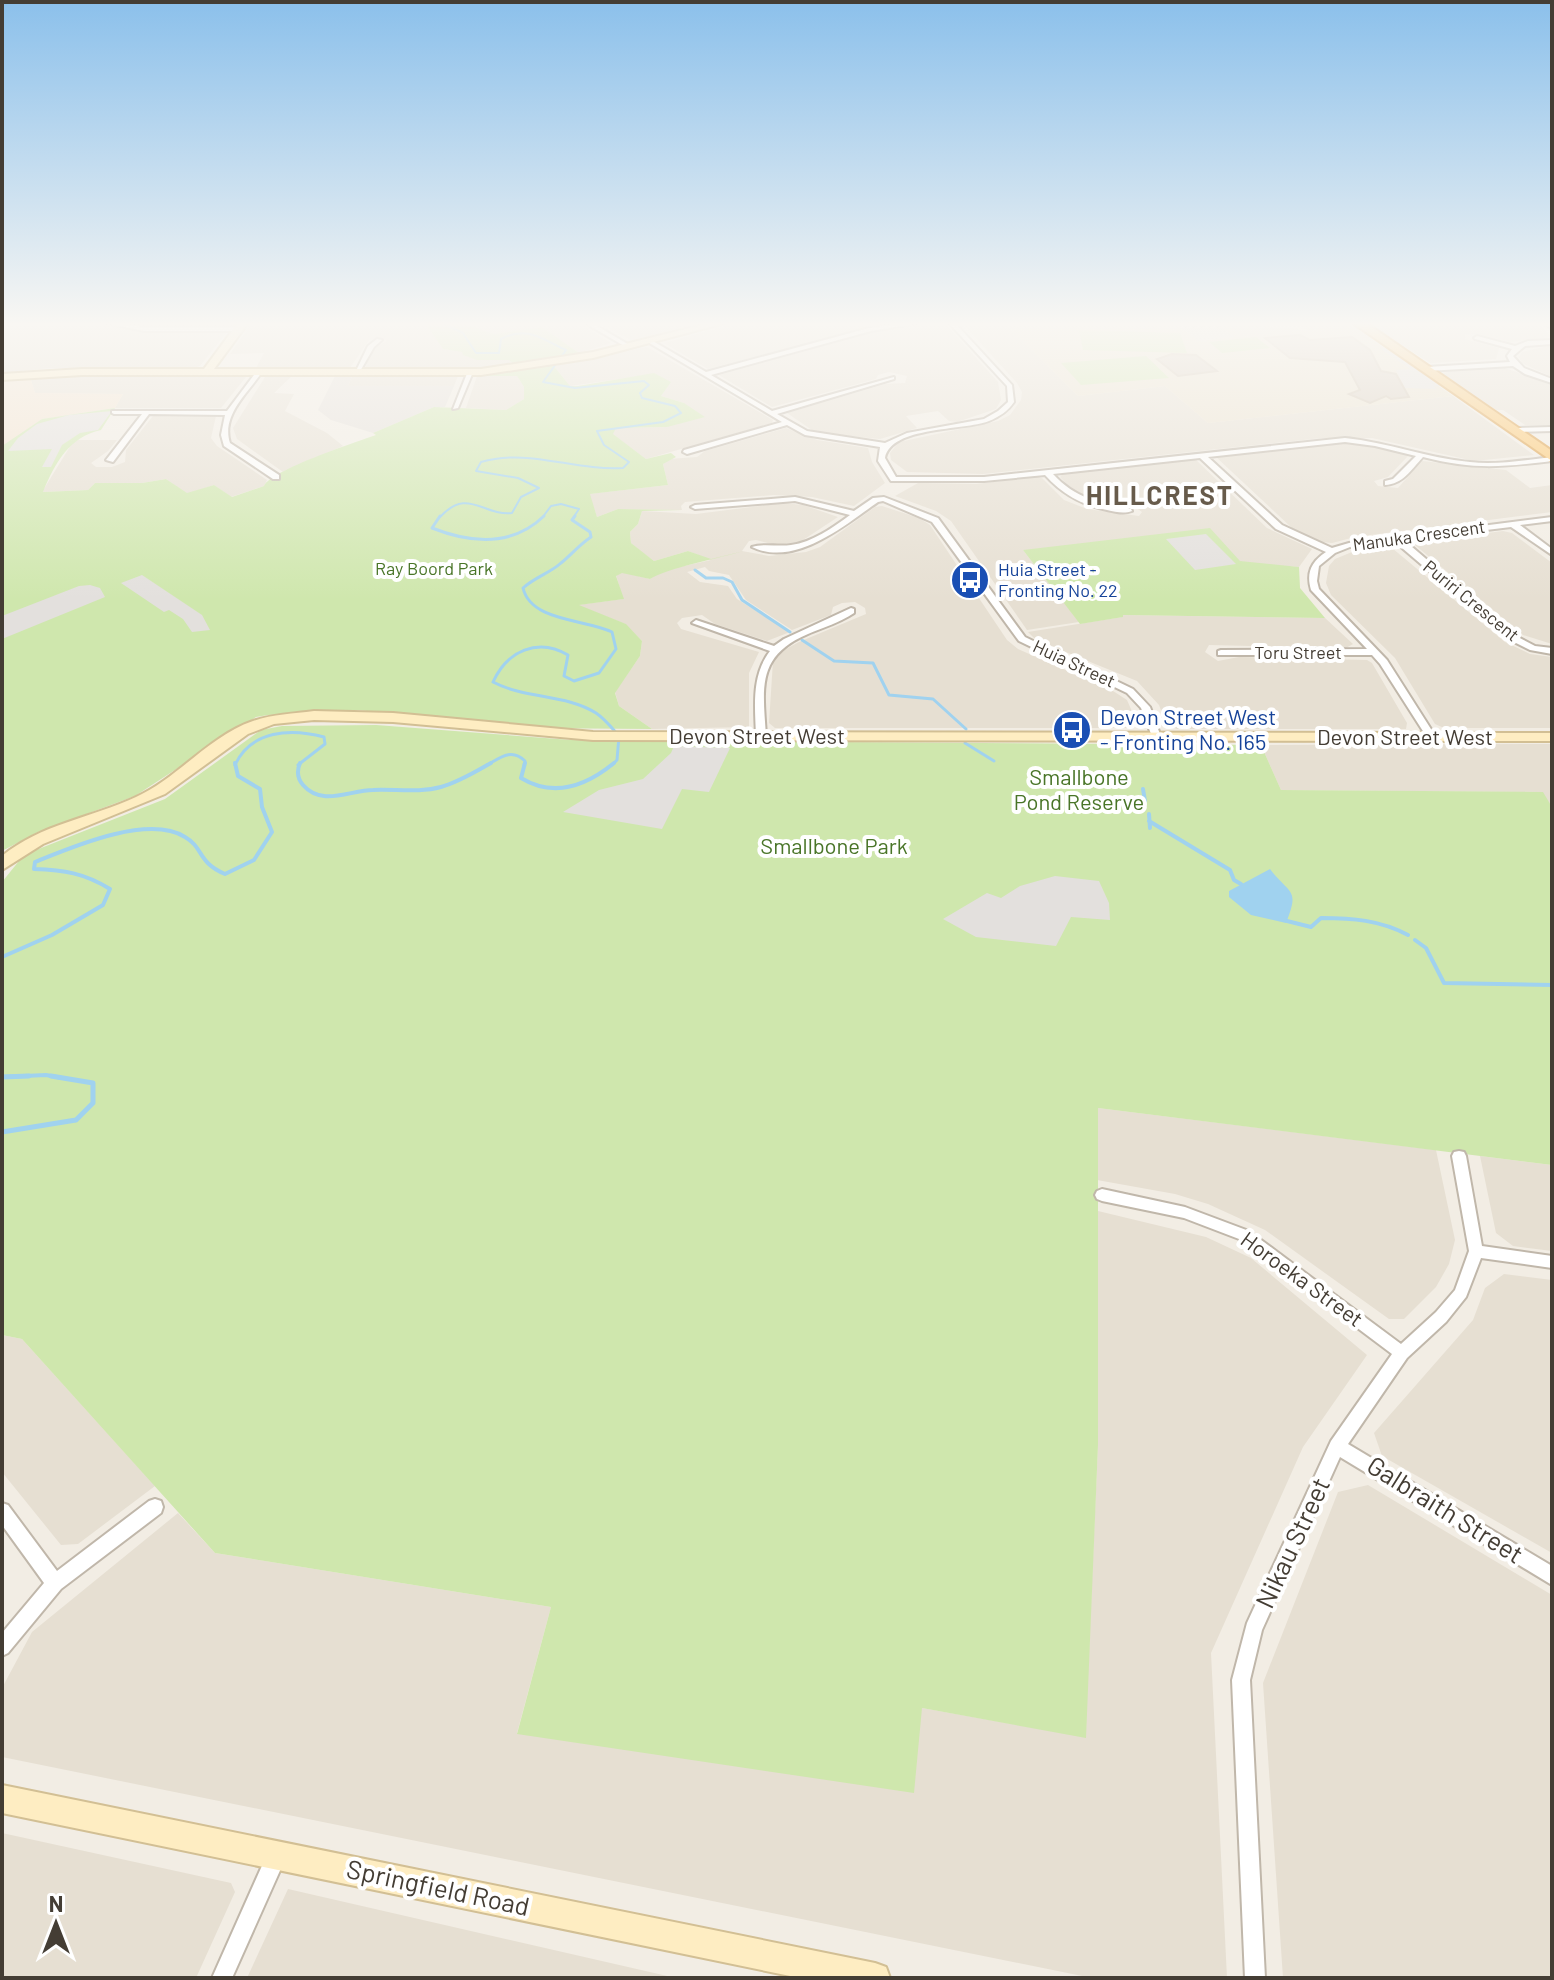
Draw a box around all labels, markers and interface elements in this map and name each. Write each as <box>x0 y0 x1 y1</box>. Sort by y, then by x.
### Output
district label: HILLCREST <box>1086 479 1234 510</box>
street label: Manuka Crescent <box>1351 515 1487 555</box>
street label: Puriri Crescent <box>1419 555 1524 646</box>
park label: Ray Boord Park <box>375 557 493 579</box>
place label: Huia Street - Fronting No. 22 <box>998 558 1118 601</box>
bus stop icon: Huia Street - Fronting No. 22 <box>949 559 991 601</box>
street label: Huia Street <box>1030 635 1119 692</box>
street label: Toru Street <box>1254 641 1342 663</box>
place label: Devon Street West - Fronting No. 165 <box>1100 703 1276 754</box>
bus stop icon: Devon Street West - Fronting No. 165 <box>1051 709 1093 751</box>
street label: Devon Street West <box>669 722 845 748</box>
street label: Devon Street West <box>1317 723 1493 749</box>
park label: Smallbone Pond Reserve <box>1014 763 1144 814</box>
park label: Smallbone Park <box>760 832 908 858</box>
street label: Horoeka Street <box>1236 1225 1369 1331</box>
street label: Galbraith Street <box>1362 1448 1530 1569</box>
street label: Nikau Street <box>1248 1472 1335 1613</box>
street label: Springfield Road <box>344 1852 533 1921</box>
north arrow <box>16 1884 96 1964</box>
text: N <box>49 1890 63 1916</box>

